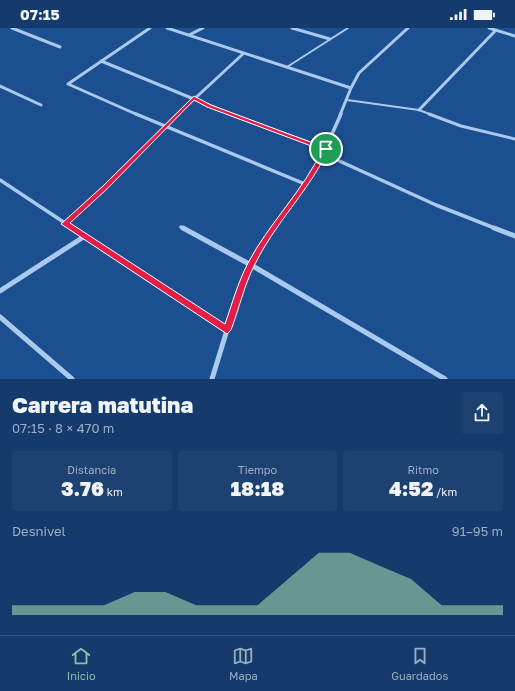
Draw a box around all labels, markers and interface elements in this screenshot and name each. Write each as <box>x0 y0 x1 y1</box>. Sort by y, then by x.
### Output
text: 07:15 <box>20 5 60 23</box>
pin <box>309 132 343 166</box>
icon: arrive <box>315 138 337 160</box>
text: Carrera matutina <box>12 391 193 418</box>
button: share <box>461 392 503 434</box>
text: 07:15 · 8 × 470 m <box>12 420 114 436</box>
text: Distancia <box>67 463 116 476</box>
text: Tiempo <box>238 463 277 476</box>
text: Ritmo <box>408 463 439 476</box>
text: 3.76 <box>61 476 104 500</box>
text: 18:18 <box>231 476 284 500</box>
text: 4:52 <box>389 476 433 500</box>
text: km <box>104 485 123 498</box>
text: /km <box>433 485 457 498</box>
text: Desnivel <box>12 523 66 539</box>
text: 91–95 m <box>452 523 503 539</box>
tab: Inicio <box>67 645 95 682</box>
tab: Mapa <box>229 645 258 682</box>
tab: Guardados <box>391 645 448 682</box>

